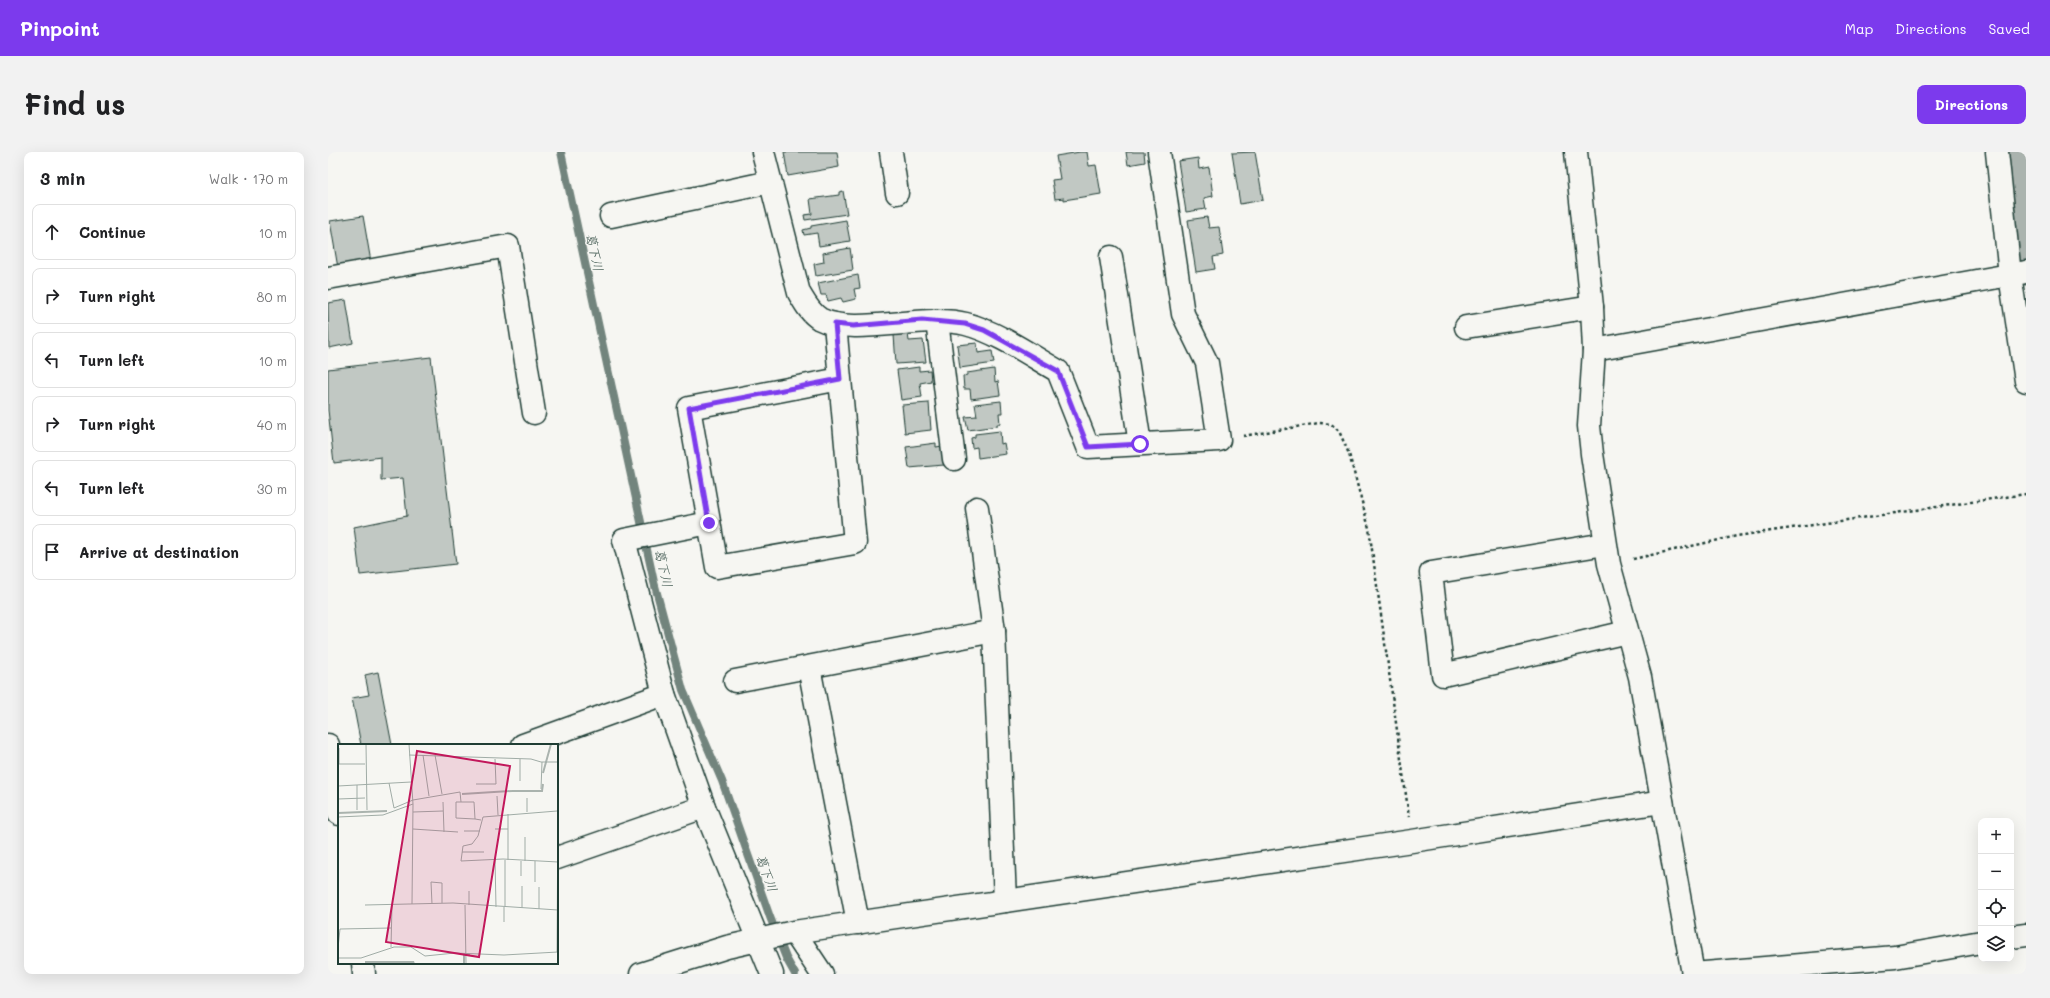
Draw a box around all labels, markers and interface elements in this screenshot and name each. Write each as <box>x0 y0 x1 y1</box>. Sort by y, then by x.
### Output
text: Pinpoint <box>20 16 100 41</box>
text: Map <box>1845 19 1873 38</box>
text: Directions <box>1895 19 1966 38</box>
text: Saved <box>1988 19 2030 38</box>
button: Directions <box>1917 85 2026 124</box>
text: Find us <box>24 86 125 122</box>
text: 3 min <box>40 167 85 189</box>
text: Walk · 170 m <box>209 170 288 187</box>
icon: ahead <box>41 221 63 243</box>
text: Continue <box>79 222 146 242</box>
text: 10 m <box>259 224 287 241</box>
water label: 葛下川 <box>583 231 608 273</box>
icon: right <box>41 285 63 307</box>
text: Turn right <box>79 286 156 306</box>
text: 80 m <box>257 288 287 305</box>
icon: left <box>41 349 63 371</box>
text: Turn left <box>79 350 144 370</box>
text: 10 m <box>259 352 287 369</box>
icon: right <box>41 413 63 435</box>
text: Turn right <box>79 414 156 434</box>
text: 40 m <box>257 416 287 433</box>
route start <box>1131 435 1149 453</box>
icon: left <box>41 477 63 499</box>
text: Turn left <box>79 478 144 498</box>
text: 30 m <box>257 480 287 497</box>
route end <box>700 514 718 532</box>
icon: arrive <box>41 541 63 563</box>
text: Arrive at destination <box>79 542 239 562</box>
water label: 葛下川 <box>652 547 677 589</box>
inset map <box>338 744 558 964</box>
map controls <box>1978 818 2014 962</box>
button: + <box>1978 818 2014 854</box>
water label: 葛下川 <box>753 852 782 894</box>
button: − <box>1978 854 2014 890</box>
button: locate <box>1978 890 2014 926</box>
button: layers <box>1978 926 2014 962</box>

